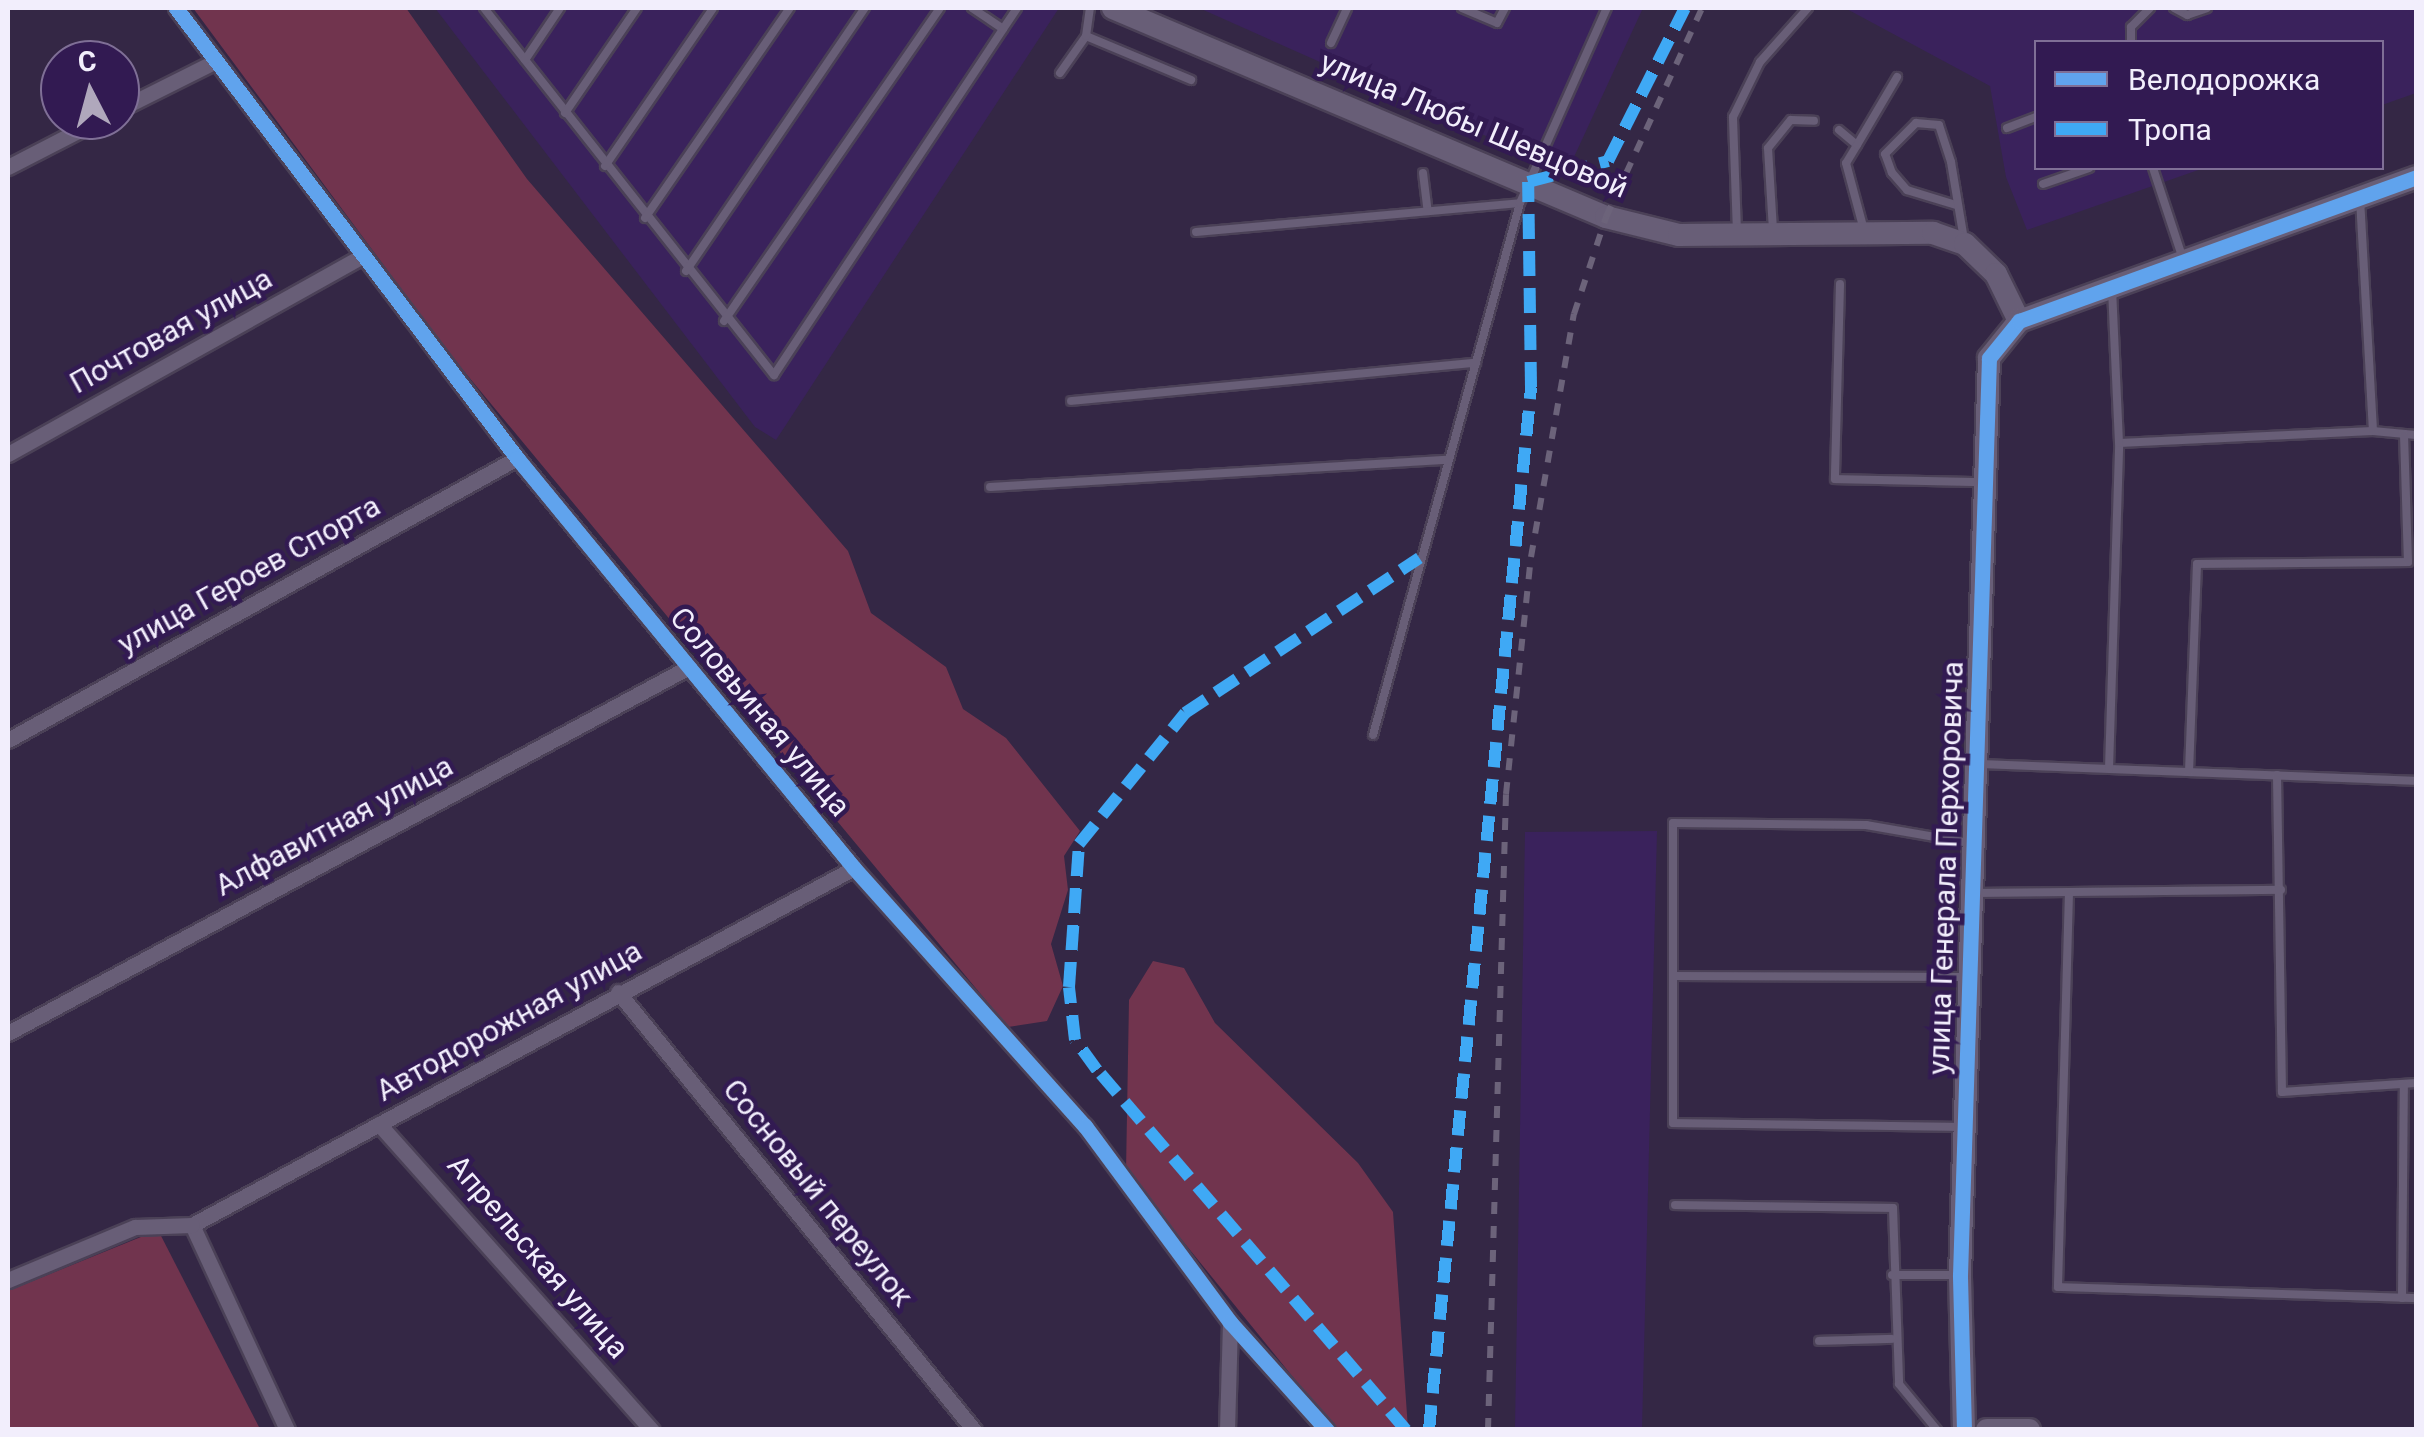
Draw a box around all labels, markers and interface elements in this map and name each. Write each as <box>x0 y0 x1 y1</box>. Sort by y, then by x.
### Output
north arrow <box>40 40 140 140</box>
legend <box>2034 40 2384 170</box>
text: С <box>76 44 98 79</box>
street label: улица Любы Шевцовой <box>1315 44 1633 206</box>
text: Велодорожка <box>2128 62 2320 97</box>
text: Тропа <box>2128 112 2212 147</box>
street label: Почтовая улица <box>64 261 278 401</box>
street label: улица Героев Спорта <box>112 488 386 662</box>
street label: Соловьиная улица <box>662 600 858 824</box>
street label: улица Генерала Перхоровича <box>1921 661 1971 1075</box>
street label: Алфавитная улица <box>209 748 459 904</box>
street label: Автодорожная улица <box>370 933 648 1109</box>
street label: Сосновый переулок <box>715 1072 921 1314</box>
street label: Апрельская улица <box>440 1148 636 1366</box>

